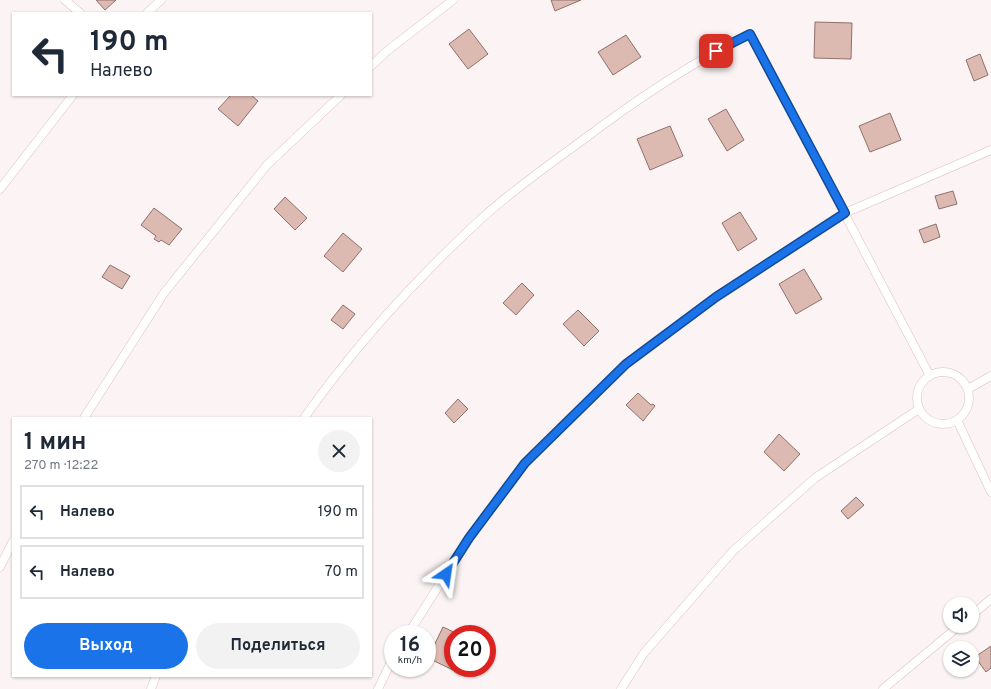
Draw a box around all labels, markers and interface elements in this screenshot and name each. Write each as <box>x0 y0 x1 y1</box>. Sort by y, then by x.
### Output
text: 190 m <box>90 25 168 61</box>
icon: left <box>24 28 76 80</box>
pin <box>699 34 733 68</box>
icon: arrive <box>705 40 727 62</box>
text: Налево <box>90 60 153 83</box>
text: 1 мин <box>24 428 86 458</box>
button: close <box>318 430 360 472</box>
text: 270 m · 12:22 <box>24 458 98 474</box>
icon: left <box>26 501 48 523</box>
text: Налево <box>60 503 115 522</box>
text: 190 m <box>318 503 358 522</box>
position arrow <box>425 553 467 595</box>
icon: left <box>26 561 48 583</box>
text: Налево <box>60 563 115 582</box>
text: 70 m <box>325 563 358 582</box>
map controls <box>943 597 979 677</box>
button: sound <box>943 597 979 633</box>
button: Выход <box>24 623 188 669</box>
button: Поделиться <box>196 623 360 669</box>
speed limit sign: 20 <box>444 625 496 677</box>
text: 16 <box>400 633 420 659</box>
button: layers <box>943 641 979 677</box>
text: km/h <box>398 654 422 667</box>

